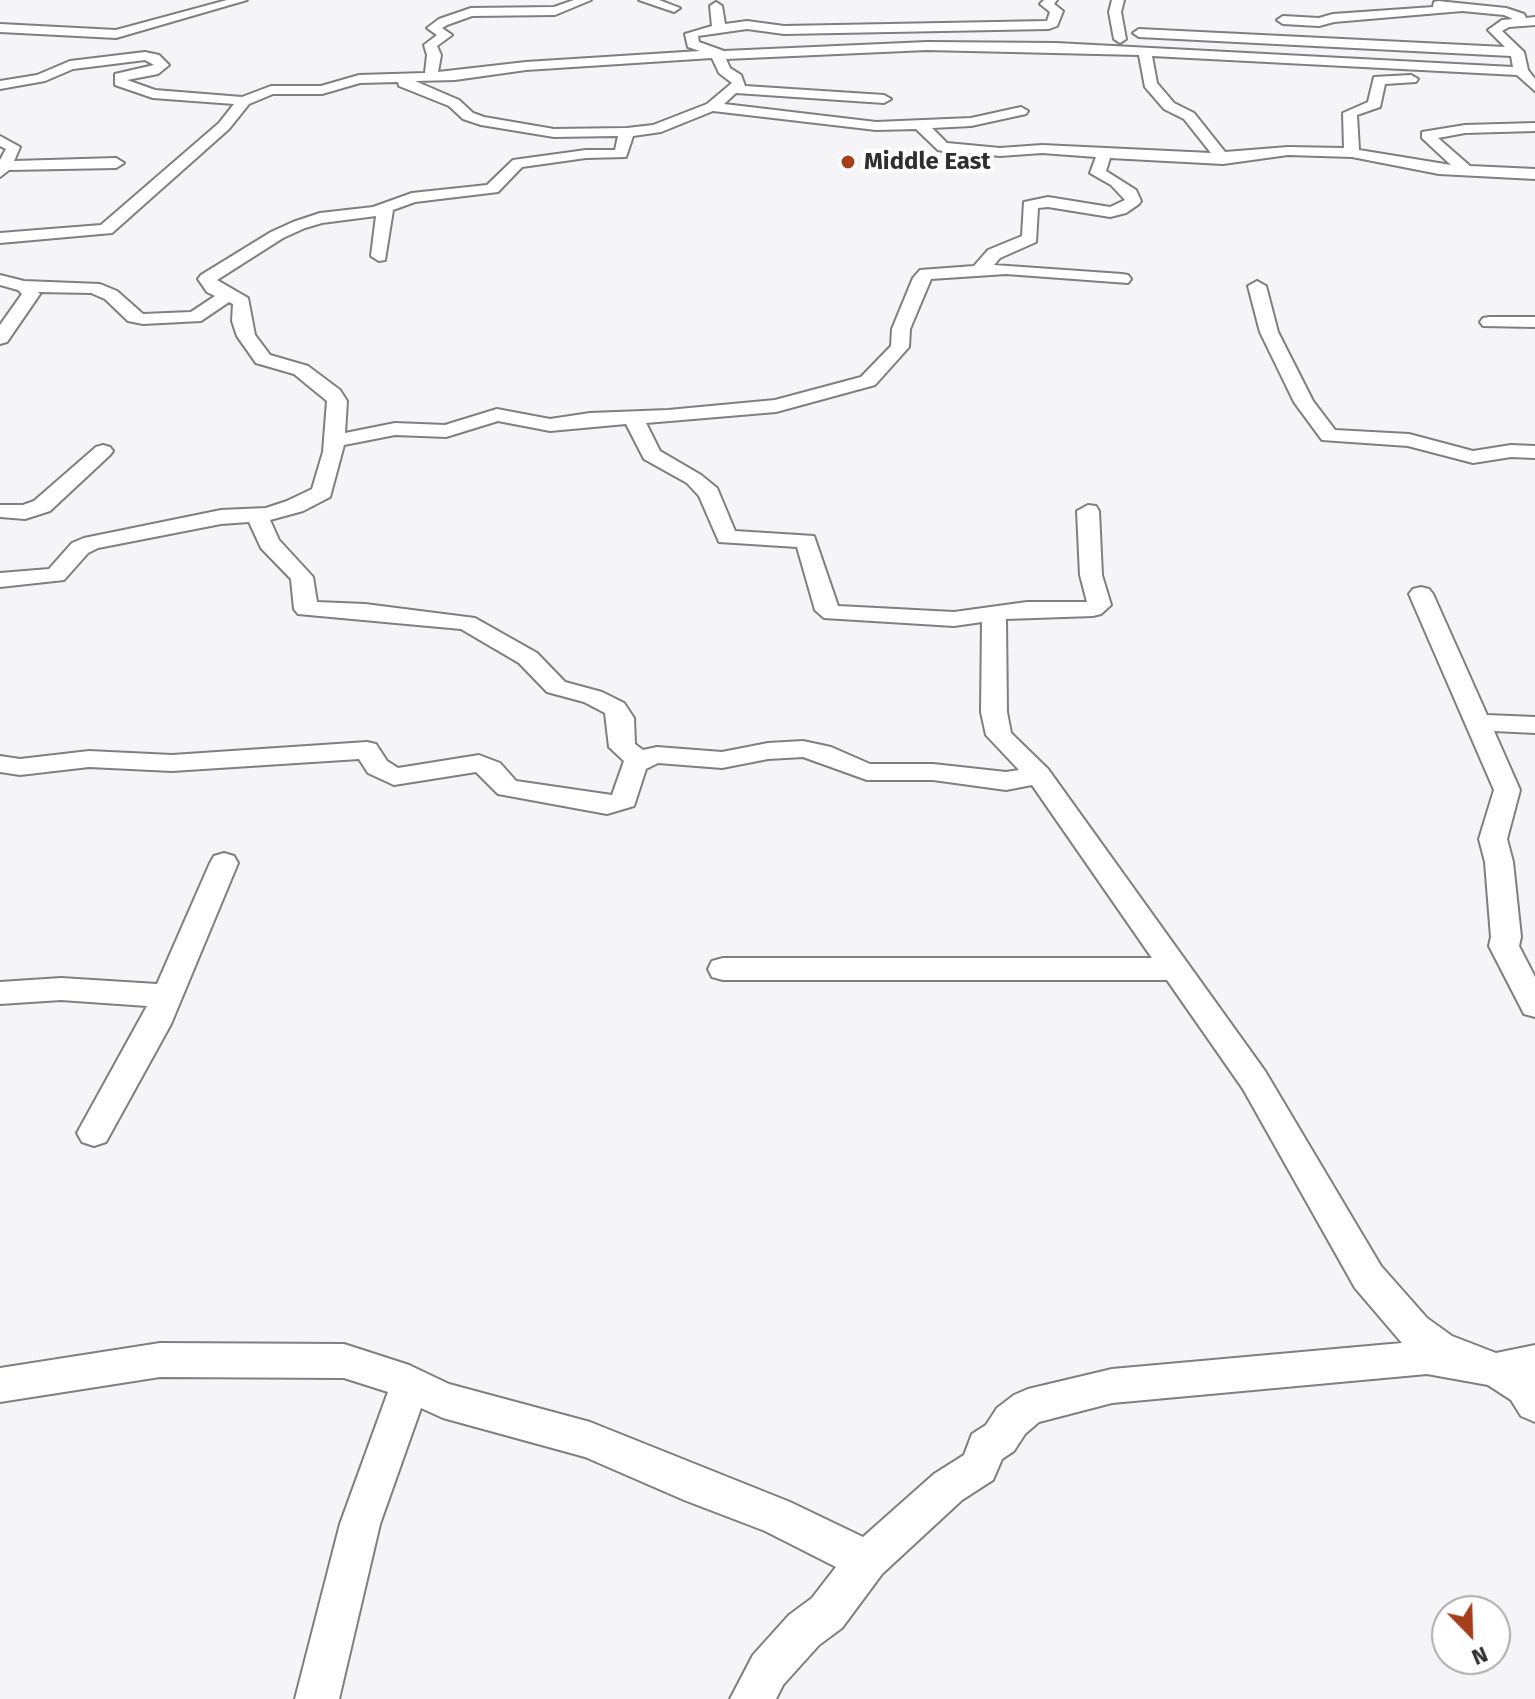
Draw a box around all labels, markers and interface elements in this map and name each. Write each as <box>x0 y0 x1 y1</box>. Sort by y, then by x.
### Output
place label: Middle East <box>864 148 991 176</box>
marker: Middle East <box>839 153 857 171</box>
north arrow <box>1431 1595 1511 1675</box>
text: N <box>1468 1640 1492 1671</box>

